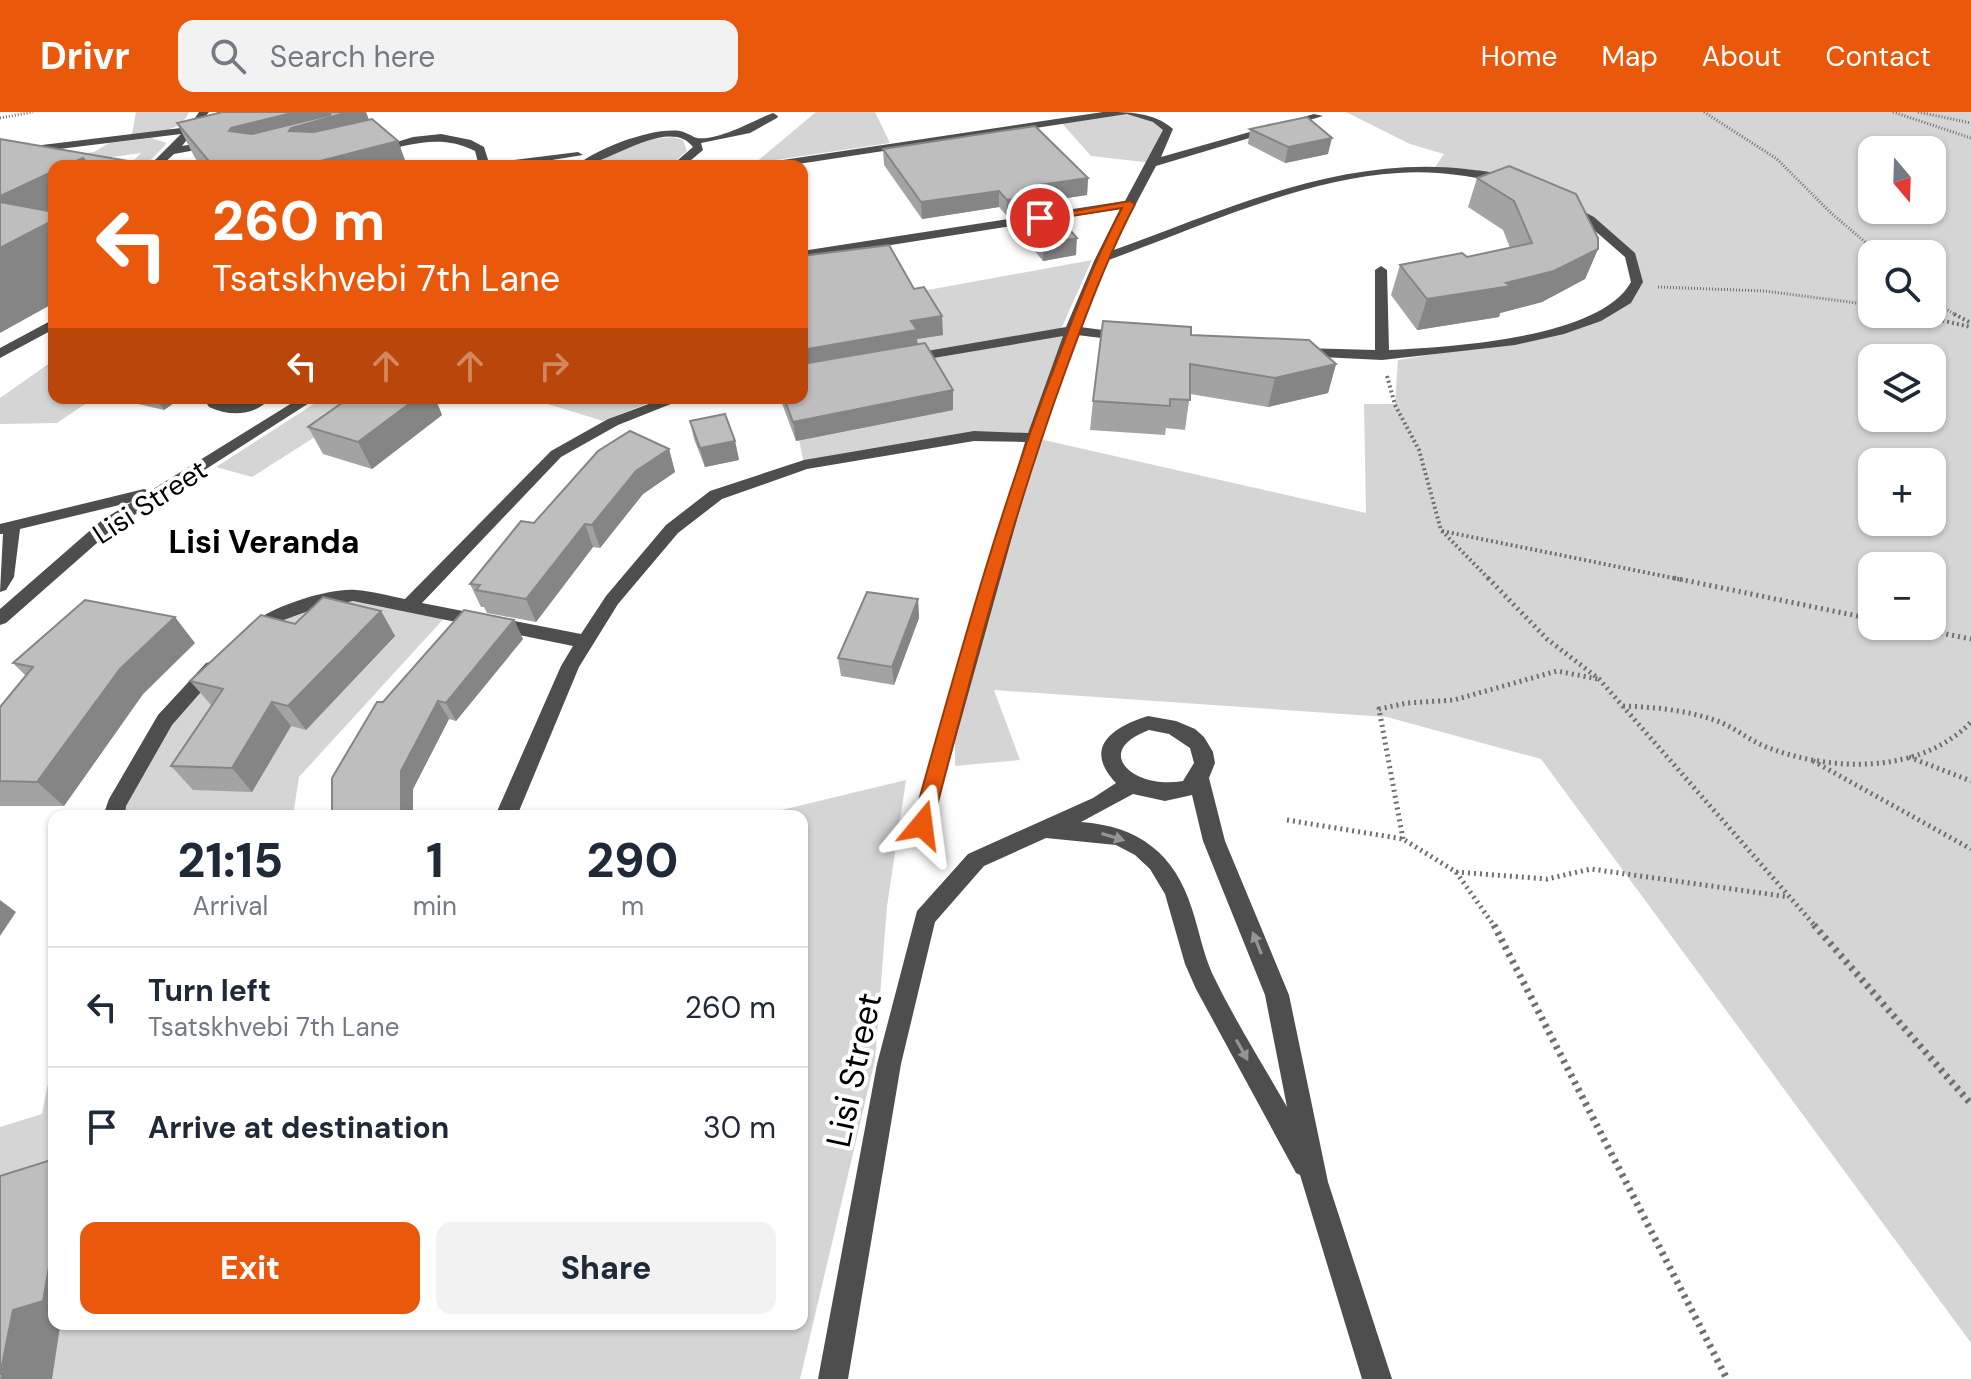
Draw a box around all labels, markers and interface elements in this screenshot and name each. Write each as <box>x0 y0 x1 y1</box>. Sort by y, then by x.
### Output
search box <box>178 20 738 92</box>
text: Drivr <box>40 31 130 81</box>
icon: search <box>206 34 250 78</box>
text: Search here <box>270 37 435 76</box>
text: Home <box>1481 38 1557 75</box>
text: Map <box>1601 38 1658 75</box>
text: About <box>1702 38 1781 75</box>
text: Contact <box>1825 38 1931 75</box>
north arrow <box>1858 136 1946 224</box>
map controls <box>1858 136 1946 640</box>
text: 260 m <box>212 184 385 257</box>
pin <box>1006 184 1074 252</box>
icon: left <box>80 192 184 296</box>
icon: arrive <box>1018 196 1062 240</box>
button: search <box>1858 240 1946 328</box>
text: Tsatskhvebi 7th Lane <box>212 255 560 302</box>
icon: left <box>280 344 324 388</box>
icon: ahead <box>364 344 408 388</box>
icon: ahead <box>448 344 492 388</box>
icon: right <box>532 344 576 388</box>
button: layers <box>1858 344 1946 432</box>
button: + <box>1858 448 1946 536</box>
street label: Lisi Street <box>86 451 214 553</box>
district label: Lisi Veranda <box>168 521 360 563</box>
button: − <box>1858 552 1946 640</box>
position arrow <box>880 783 964 867</box>
text: 21:15 <box>178 829 283 892</box>
text: 1 <box>426 829 444 892</box>
text: 290 <box>587 829 678 892</box>
one-way arrow <box>1102 831 1126 844</box>
text: Arrival <box>192 889 268 923</box>
text: min <box>413 889 457 923</box>
text: m <box>621 889 644 923</box>
one-way arrow <box>1250 931 1263 955</box>
text: Turn left <box>148 971 271 1010</box>
icon: left <box>80 985 124 1029</box>
text: 260 m <box>685 988 776 1027</box>
street label: Lisi Street <box>816 989 892 1151</box>
text: Tsatskhvebi 7th Lane <box>148 1010 399 1044</box>
one-way arrow <box>1235 1039 1249 1062</box>
icon: arrive <box>80 1105 124 1149</box>
text: Arrive at destination <box>148 1108 449 1147</box>
text: 30 m <box>703 1108 776 1147</box>
button: Exit <box>80 1222 420 1314</box>
button: Share <box>436 1222 776 1314</box>

